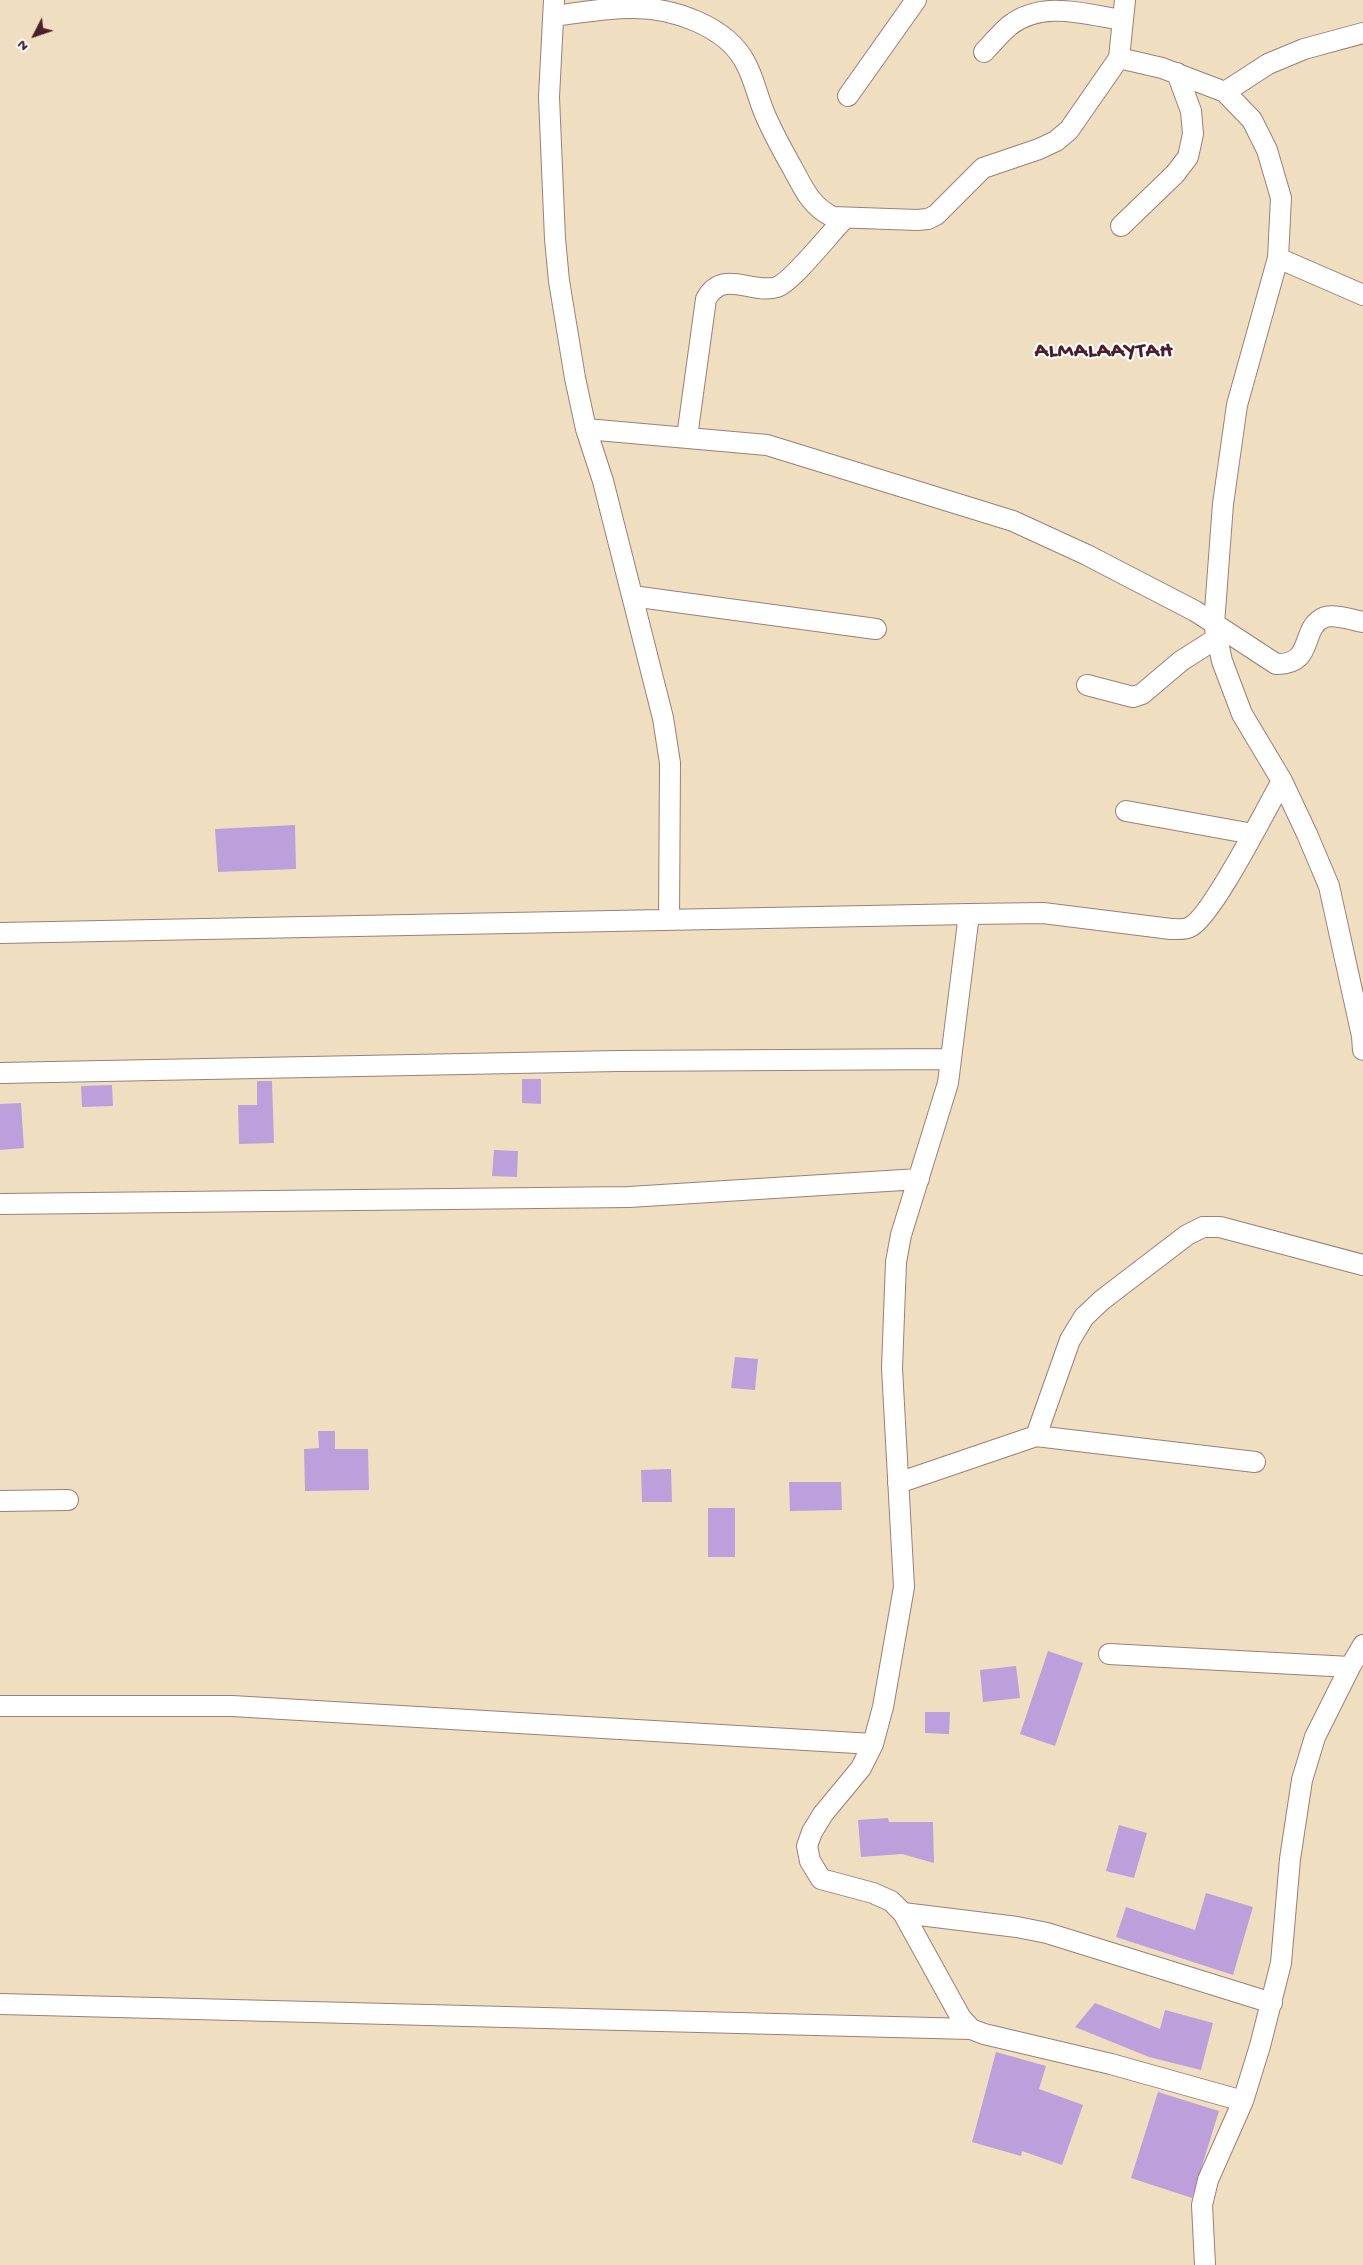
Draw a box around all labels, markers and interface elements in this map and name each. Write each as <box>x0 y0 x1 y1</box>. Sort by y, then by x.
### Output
north arrow <box>10 10 60 60</box>
text: N <box>14 36 33 54</box>
district label: ALMALAAYTAH <box>1033 340 1175 366</box>

